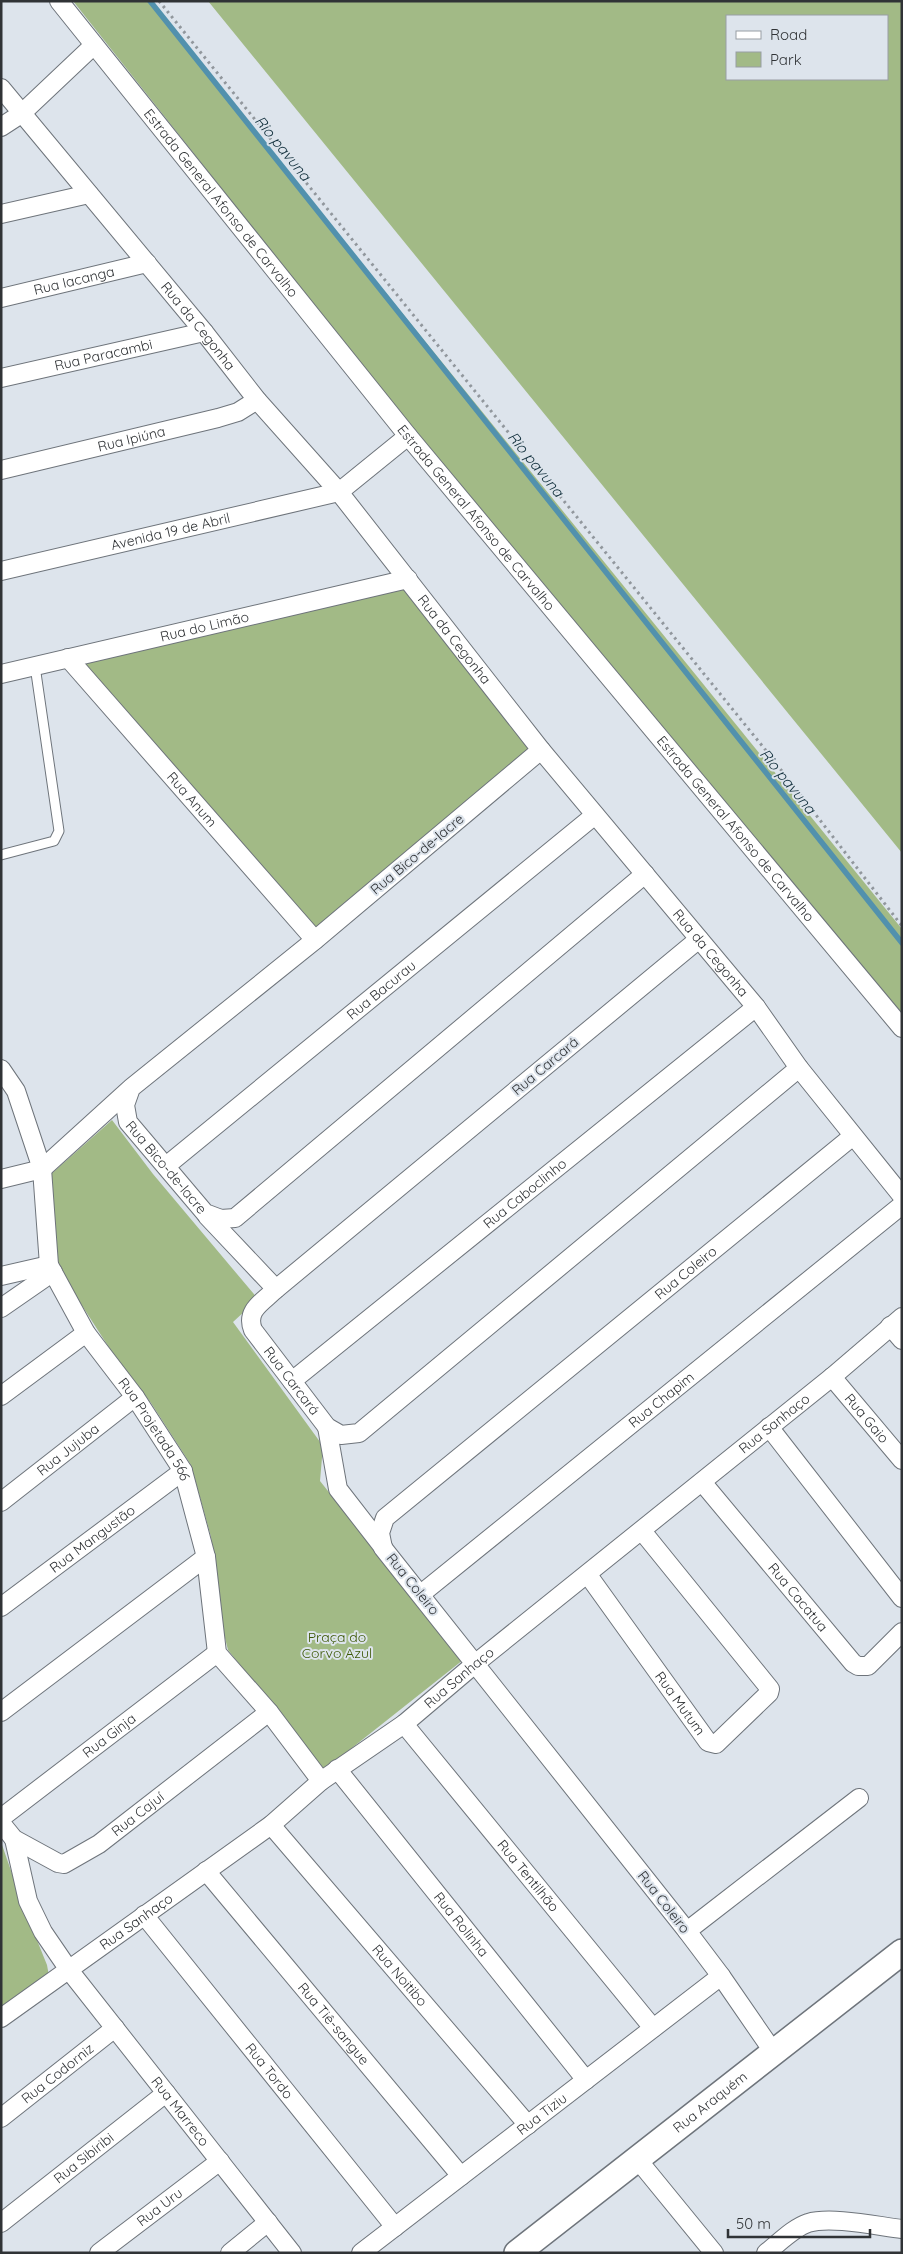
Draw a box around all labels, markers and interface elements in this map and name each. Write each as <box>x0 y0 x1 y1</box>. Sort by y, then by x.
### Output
legend <box>726 15 888 80</box>
text: Road <box>770 25 807 44</box>
text: Park <box>770 50 802 69</box>
street label: Estrada General Afonso de Carvalho <box>140 105 302 301</box>
water label: Rio pavuna <box>251 111 316 185</box>
street label: Rua Iacanga <box>32 262 116 299</box>
street label: Rua da Cegonha <box>157 278 239 374</box>
street label: Rua Paracambi <box>53 335 154 375</box>
street label: Estrada General Afonso de Carvalho <box>393 421 559 614</box>
street label: Rua Ipiúna <box>96 422 167 456</box>
water label: Rio pavuna <box>504 427 569 501</box>
street label: Avenida 19 de Abril <box>109 509 232 554</box>
street label: Rua da Cegonha <box>414 591 495 688</box>
street label: Rua do Limão <box>158 607 251 646</box>
street label: Estrada General Afonso de Carvalho <box>653 732 818 925</box>
water label: Rio pavuna <box>756 744 821 818</box>
street label: Rua Anum <box>163 768 221 831</box>
street label: Rua Bico-de-lacre <box>367 810 468 898</box>
street label: Rua da Cegonha <box>669 905 753 1000</box>
street label: Rua Bacurau <box>343 956 419 1024</box>
street label: Rua Carcará <box>508 1033 582 1099</box>
street label: Rua Bico-de-lacre <box>122 1117 211 1218</box>
street label: Rua Caboclinho <box>479 1154 570 1232</box>
street label: Rua Coleiro <box>651 1242 720 1303</box>
street label: Rua Carcará <box>260 1343 324 1419</box>
street label: Rua Chapim <box>625 1368 698 1432</box>
street label: Rua Projetada 566 <box>114 1374 194 1483</box>
street label: Rua Sanhaço <box>735 1389 813 1457</box>
street label: Rua Gaio <box>841 1390 893 1447</box>
street label: Rua Jujuba <box>33 1420 103 1480</box>
street label: Rua Mangustão <box>46 1501 139 1577</box>
street label: Rua Coleiro <box>383 1549 443 1619</box>
street label: Rua Cacatua <box>764 1559 832 1635</box>
park label: Praça do Corvo Azul <box>302 1628 372 1662</box>
street label: Rua Sanhaço <box>420 1643 498 1712</box>
street label: Rua Mutum <box>651 1668 709 1739</box>
street label: Rua Ginja <box>79 1709 139 1762</box>
street label: Rua Cajuí <box>108 1788 168 1840</box>
street label: Rua Tentilhão <box>493 1836 563 1915</box>
street label: Rua Coleiro <box>634 1867 694 1937</box>
street label: Rua Rolinha <box>430 1888 493 1960</box>
street label: Rua Sanhaço <box>96 1889 176 1954</box>
street label: Rua Noitibo <box>368 1941 431 2010</box>
street label: Rua Tiê-sangue <box>294 1979 373 2069</box>
street label: Rua Codorniz <box>18 2039 98 2108</box>
street label: Rua Tordo <box>241 2039 297 2103</box>
street label: Rua Araquém <box>669 2067 751 2137</box>
street label: Rua Marreco <box>147 2073 213 2150</box>
street label: Rua Tiziu <box>513 2089 570 2139</box>
street label: Rua Sibiribi <box>50 2129 117 2187</box>
street label: Rua Uru <box>133 2184 186 2230</box>
scale bar <box>728 2206 870 2238</box>
text: 50 m <box>736 2214 771 2233</box>

